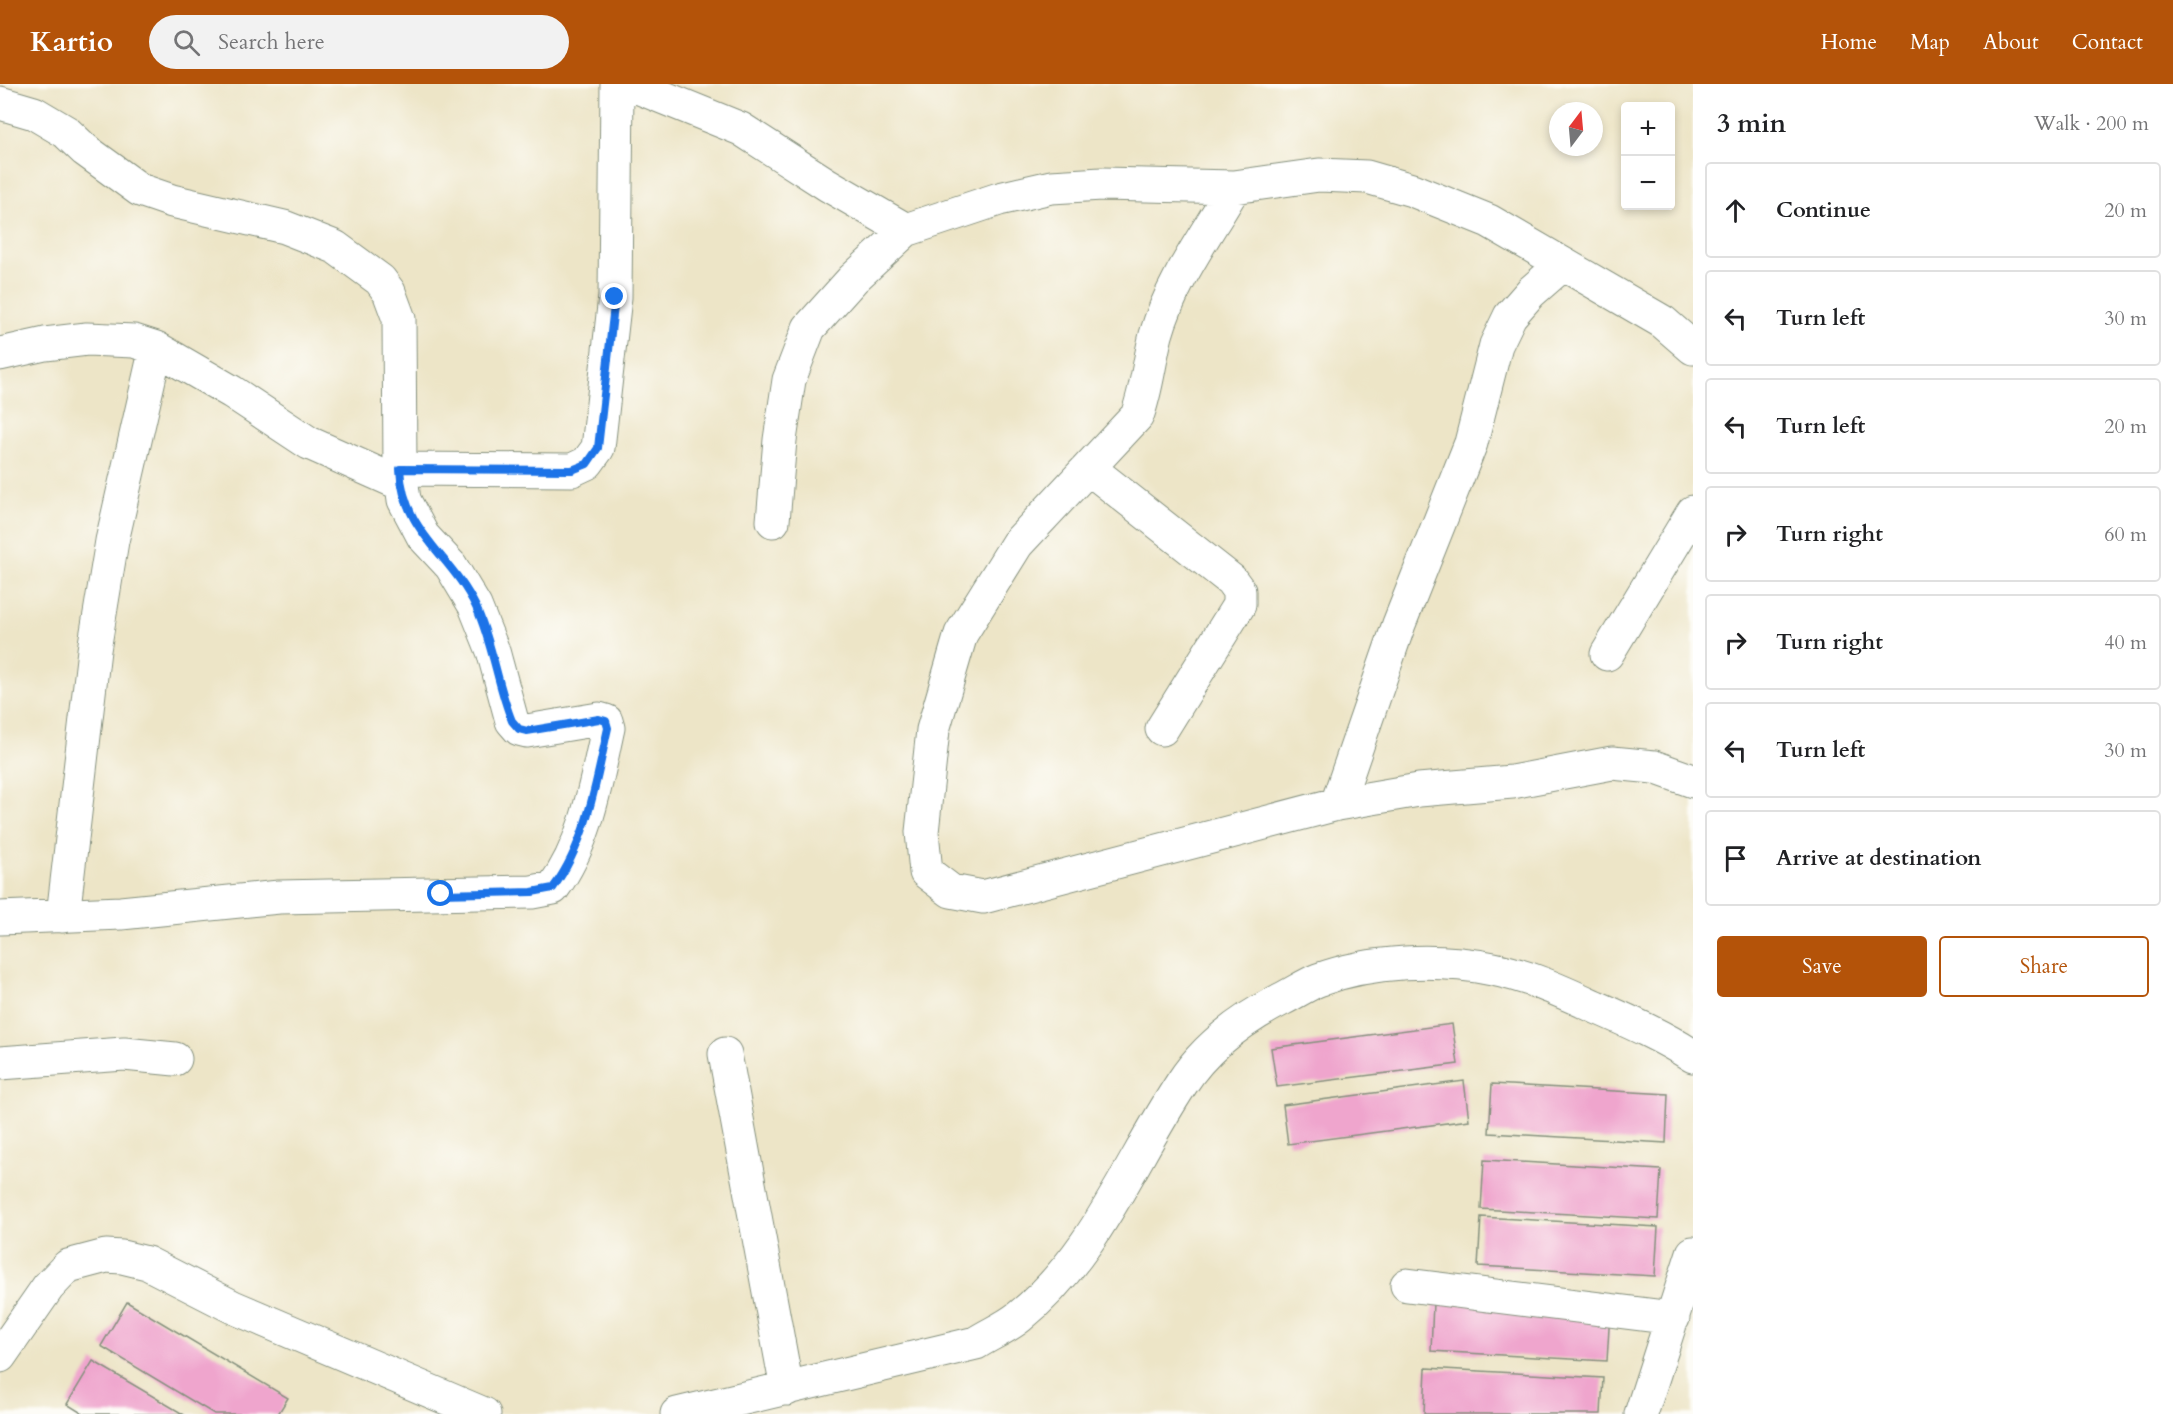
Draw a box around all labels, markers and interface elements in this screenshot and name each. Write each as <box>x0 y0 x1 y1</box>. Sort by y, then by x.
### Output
search box <box>149 15 569 69</box>
text: Kartio <box>30 23 113 61</box>
icon: search <box>170 26 203 59</box>
text: Search here <box>218 27 325 57</box>
text: Home <box>1821 28 1877 57</box>
text: Map <box>1910 28 1950 57</box>
text: About <box>1983 28 2039 57</box>
text: Contact <box>2072 28 2143 57</box>
north arrow <box>1549 102 1603 156</box>
map controls <box>1621 102 1675 210</box>
button: + <box>1621 102 1675 156</box>
text: 3 min <box>1717 106 1786 141</box>
text: Walk · 200 m <box>2034 110 2149 137</box>
button: − <box>1621 156 1675 210</box>
icon: ahead <box>1719 194 1752 227</box>
text: Continue <box>1776 195 1871 225</box>
text: 20 m <box>2104 197 2147 224</box>
route end <box>601 283 627 309</box>
icon: left <box>1719 302 1752 335</box>
text: Turn left <box>1776 303 1865 333</box>
text: 30 m <box>2104 305 2147 332</box>
icon: left <box>1719 410 1752 443</box>
text: Turn left <box>1776 411 1865 441</box>
text: 20 m <box>2104 413 2147 440</box>
icon: right <box>1719 518 1752 551</box>
text: Turn right <box>1776 519 1883 549</box>
text: 60 m <box>2104 521 2147 548</box>
icon: right <box>1719 626 1752 659</box>
text: Turn right <box>1776 627 1883 657</box>
text: 40 m <box>2104 629 2147 656</box>
icon: left <box>1719 734 1752 767</box>
text: Turn left <box>1776 735 1865 765</box>
text: 30 m <box>2104 737 2147 764</box>
icon: arrive <box>1719 842 1752 875</box>
text: Arrive at destination <box>1776 843 1981 873</box>
route start <box>427 880 453 906</box>
button: Save <box>1717 936 1927 997</box>
button: Share <box>1939 936 2149 997</box>

